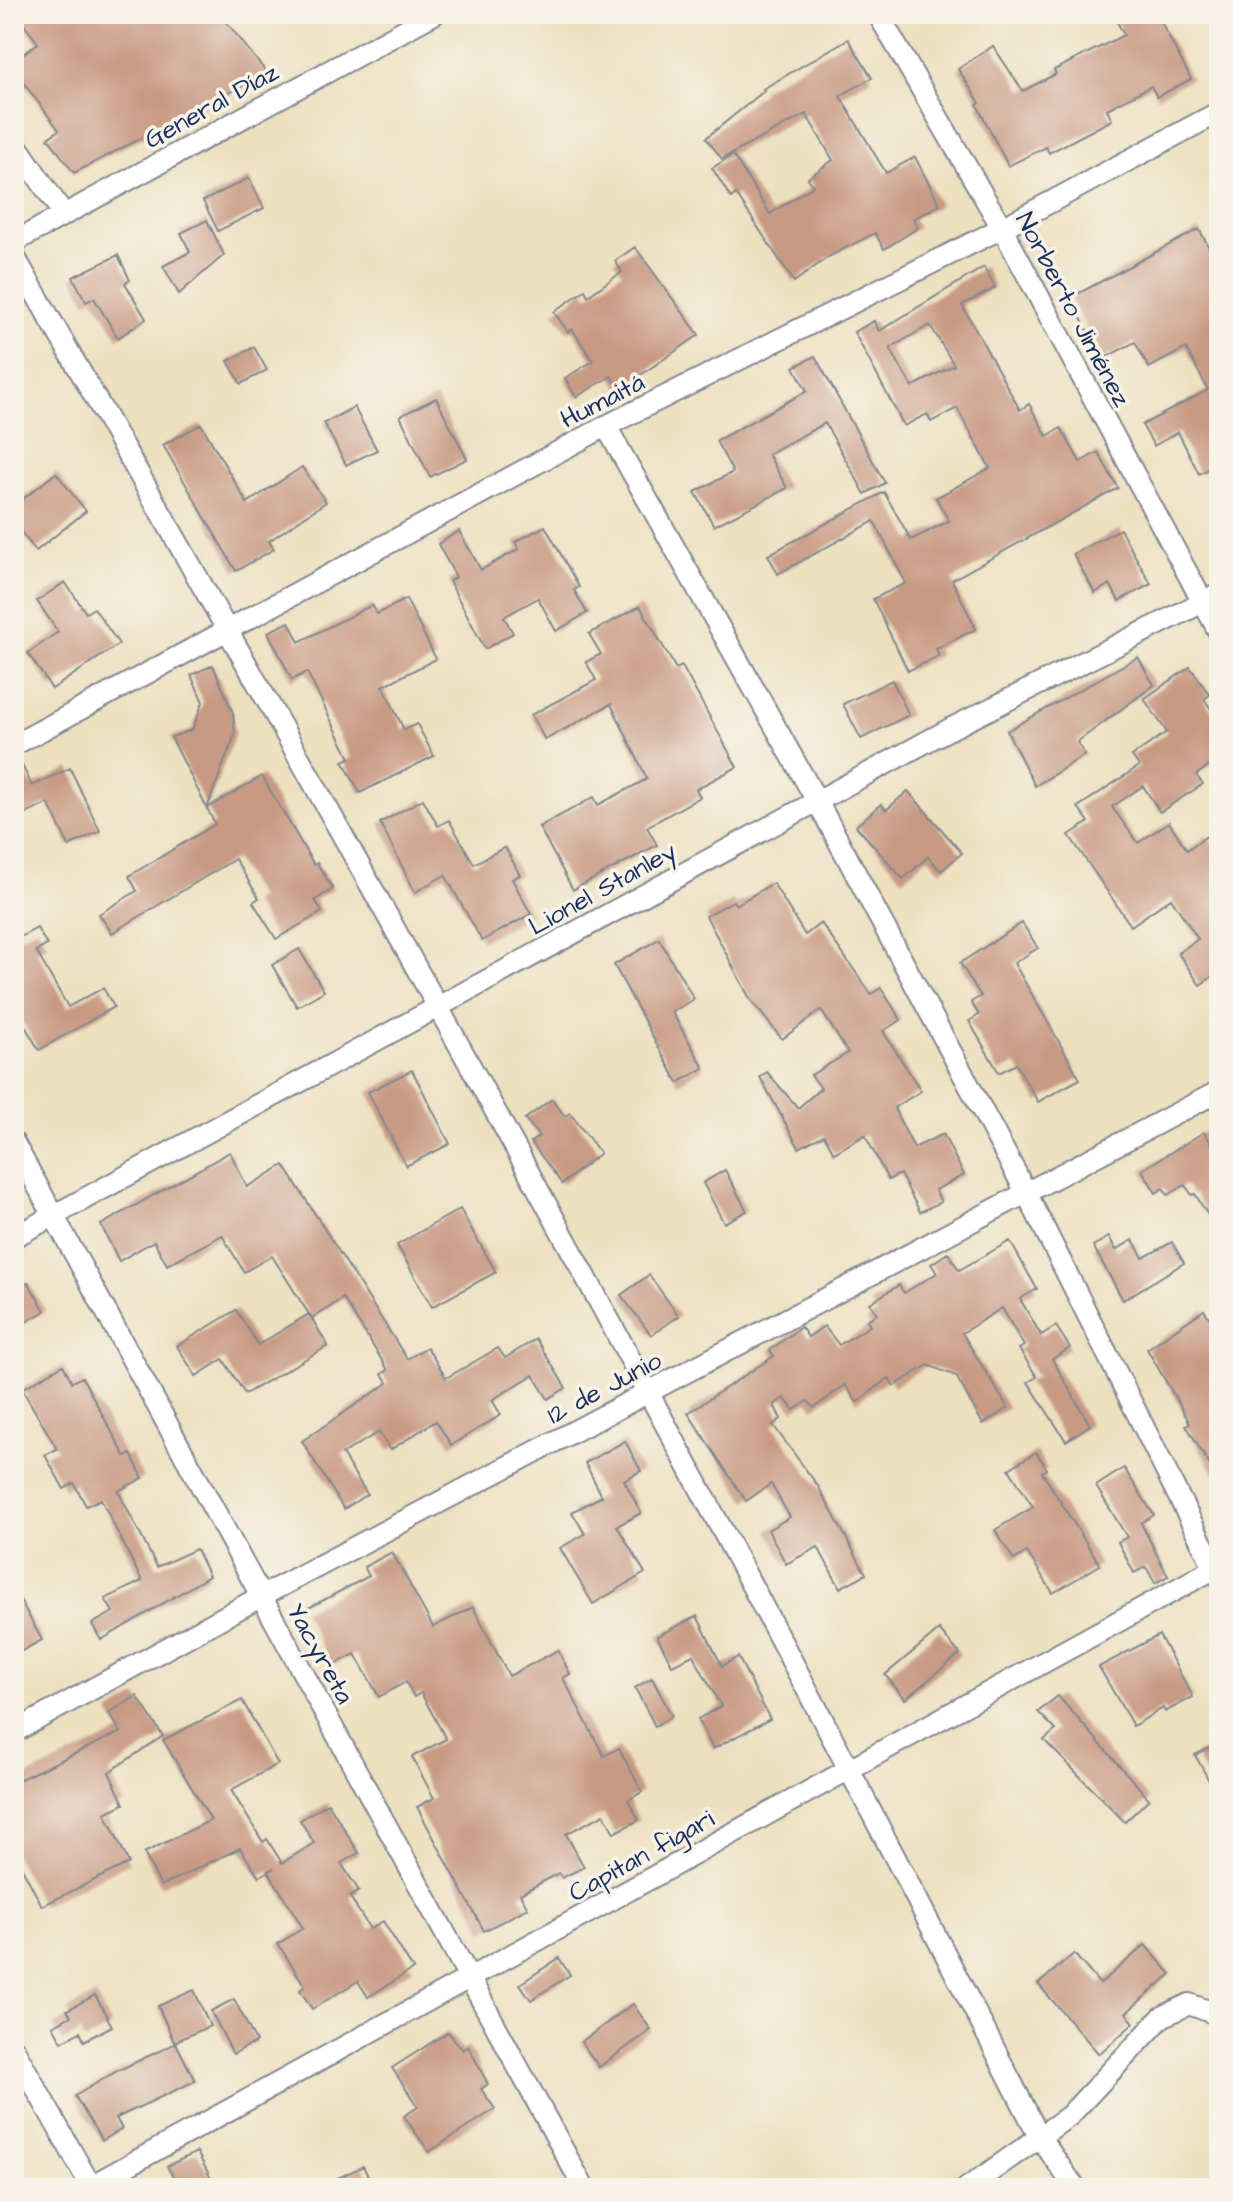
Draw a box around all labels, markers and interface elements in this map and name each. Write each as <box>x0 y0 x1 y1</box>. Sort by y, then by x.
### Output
street label: General Díaz <box>138 54 285 158</box>
street label: Norberto Jiménez <box>1007 206 1140 413</box>
street label: Humaitá <box>554 364 651 437</box>
street label: Lionel Stanley <box>522 833 684 946</box>
street label: 12 de Junio <box>541 1342 668 1433</box>
street label: Yacyreta <box>276 1597 363 1711</box>
street label: Capitan figari <box>562 1801 722 1913</box>

